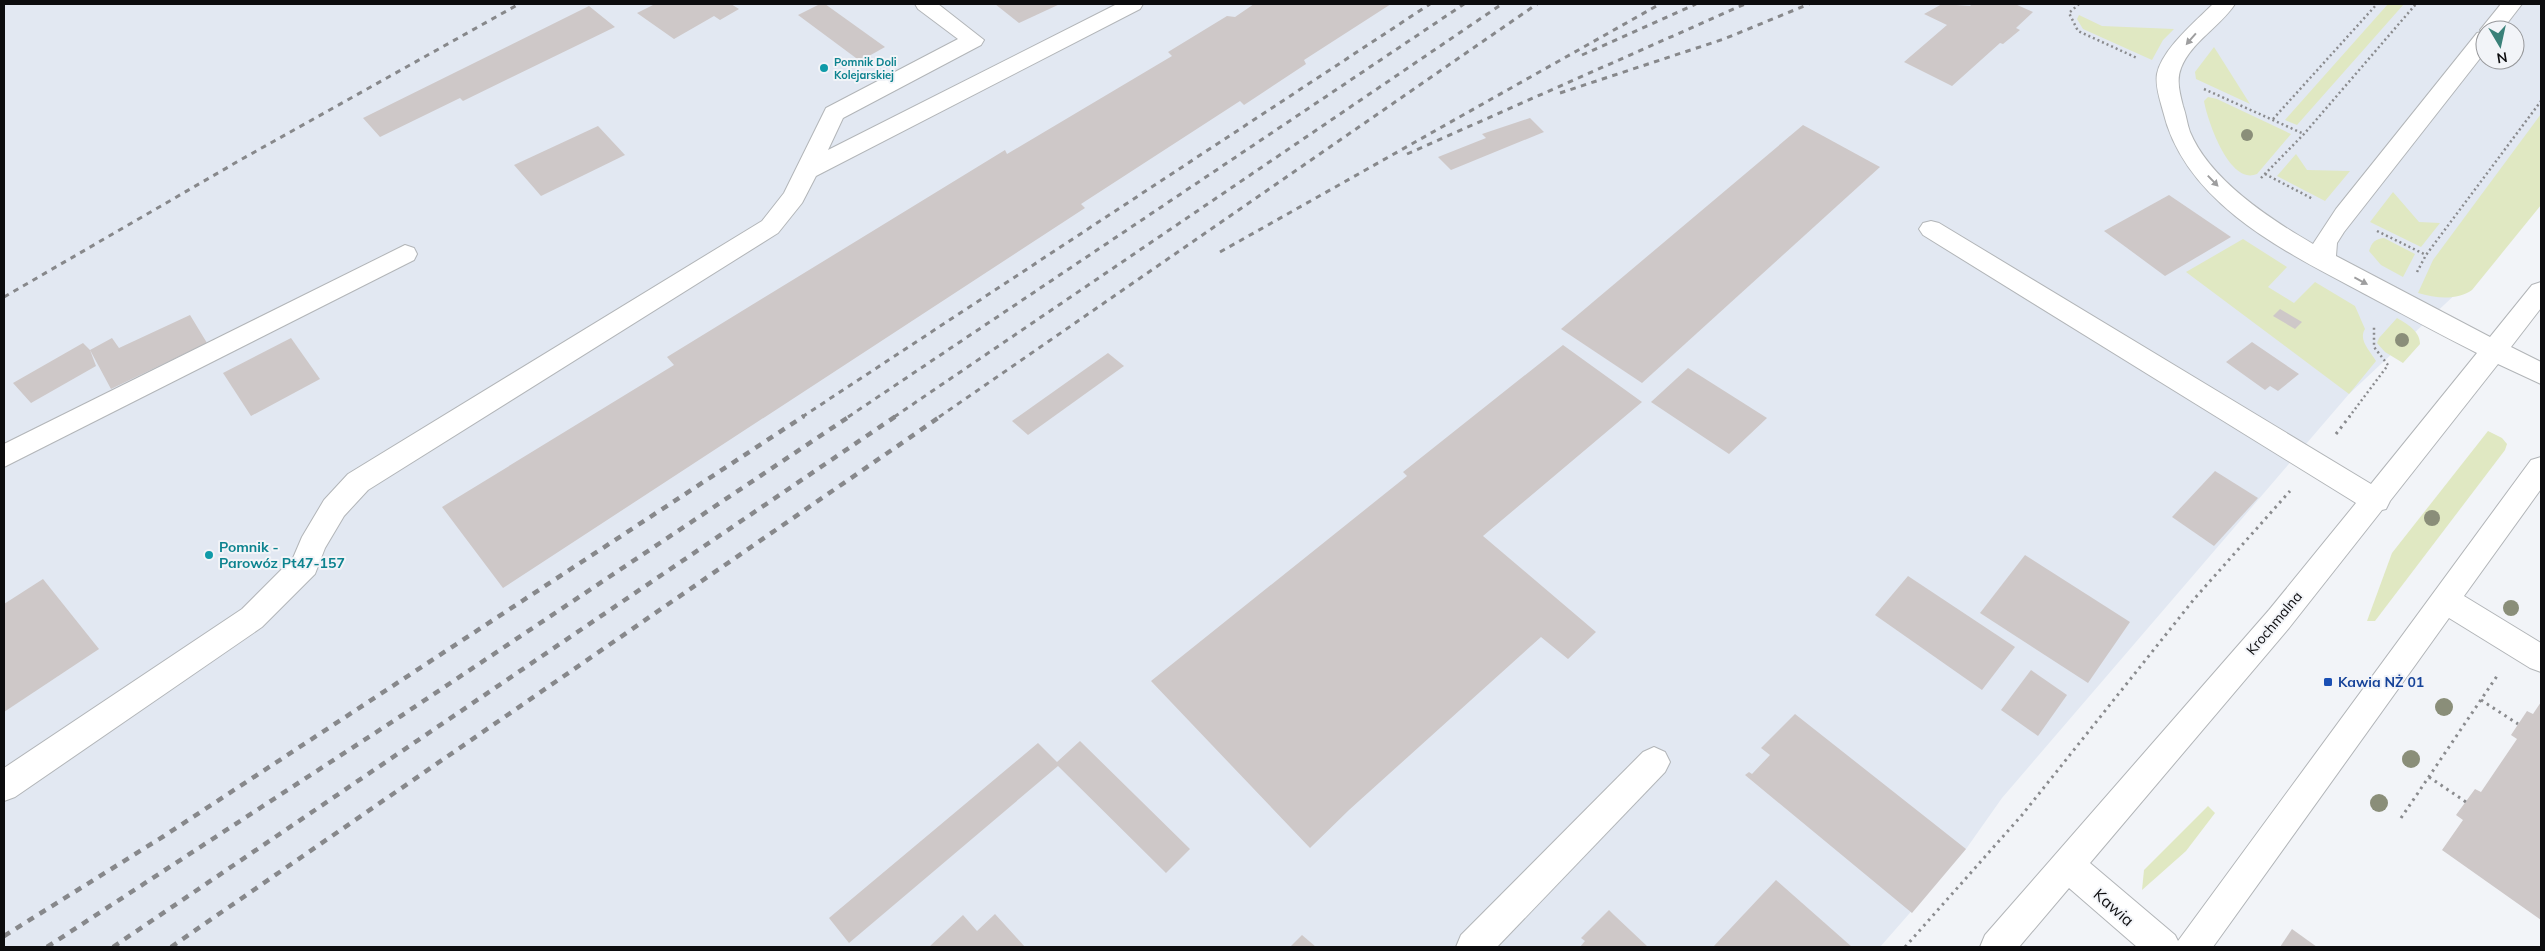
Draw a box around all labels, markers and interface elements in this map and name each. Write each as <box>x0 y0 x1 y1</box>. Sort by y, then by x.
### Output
north arrow <box>2475 20 2525 70</box>
one-way arrow <box>2185 32 2196 45</box>
text: N <box>2495 48 2509 68</box>
place label: Pomnik Doli Kolejarskiej <box>834 55 897 82</box>
marker: Pomnik Doli Kolejarskiej <box>818 62 830 74</box>
one-way arrow <box>2207 175 2219 187</box>
one-way arrow <box>2355 277 2368 286</box>
place label: Pomnik - Parowóz Pt47-157 <box>219 538 345 572</box>
marker: Pomnik - Parowóz Pt47-157 <box>203 549 215 561</box>
street label: Krochmalna <box>2242 587 2306 659</box>
place label: Kawia NŻ 01 <box>2338 673 2424 691</box>
marker: Kawia NŻ 01 <box>2322 676 2334 688</box>
street label: Kawia <box>2090 884 2138 930</box>

